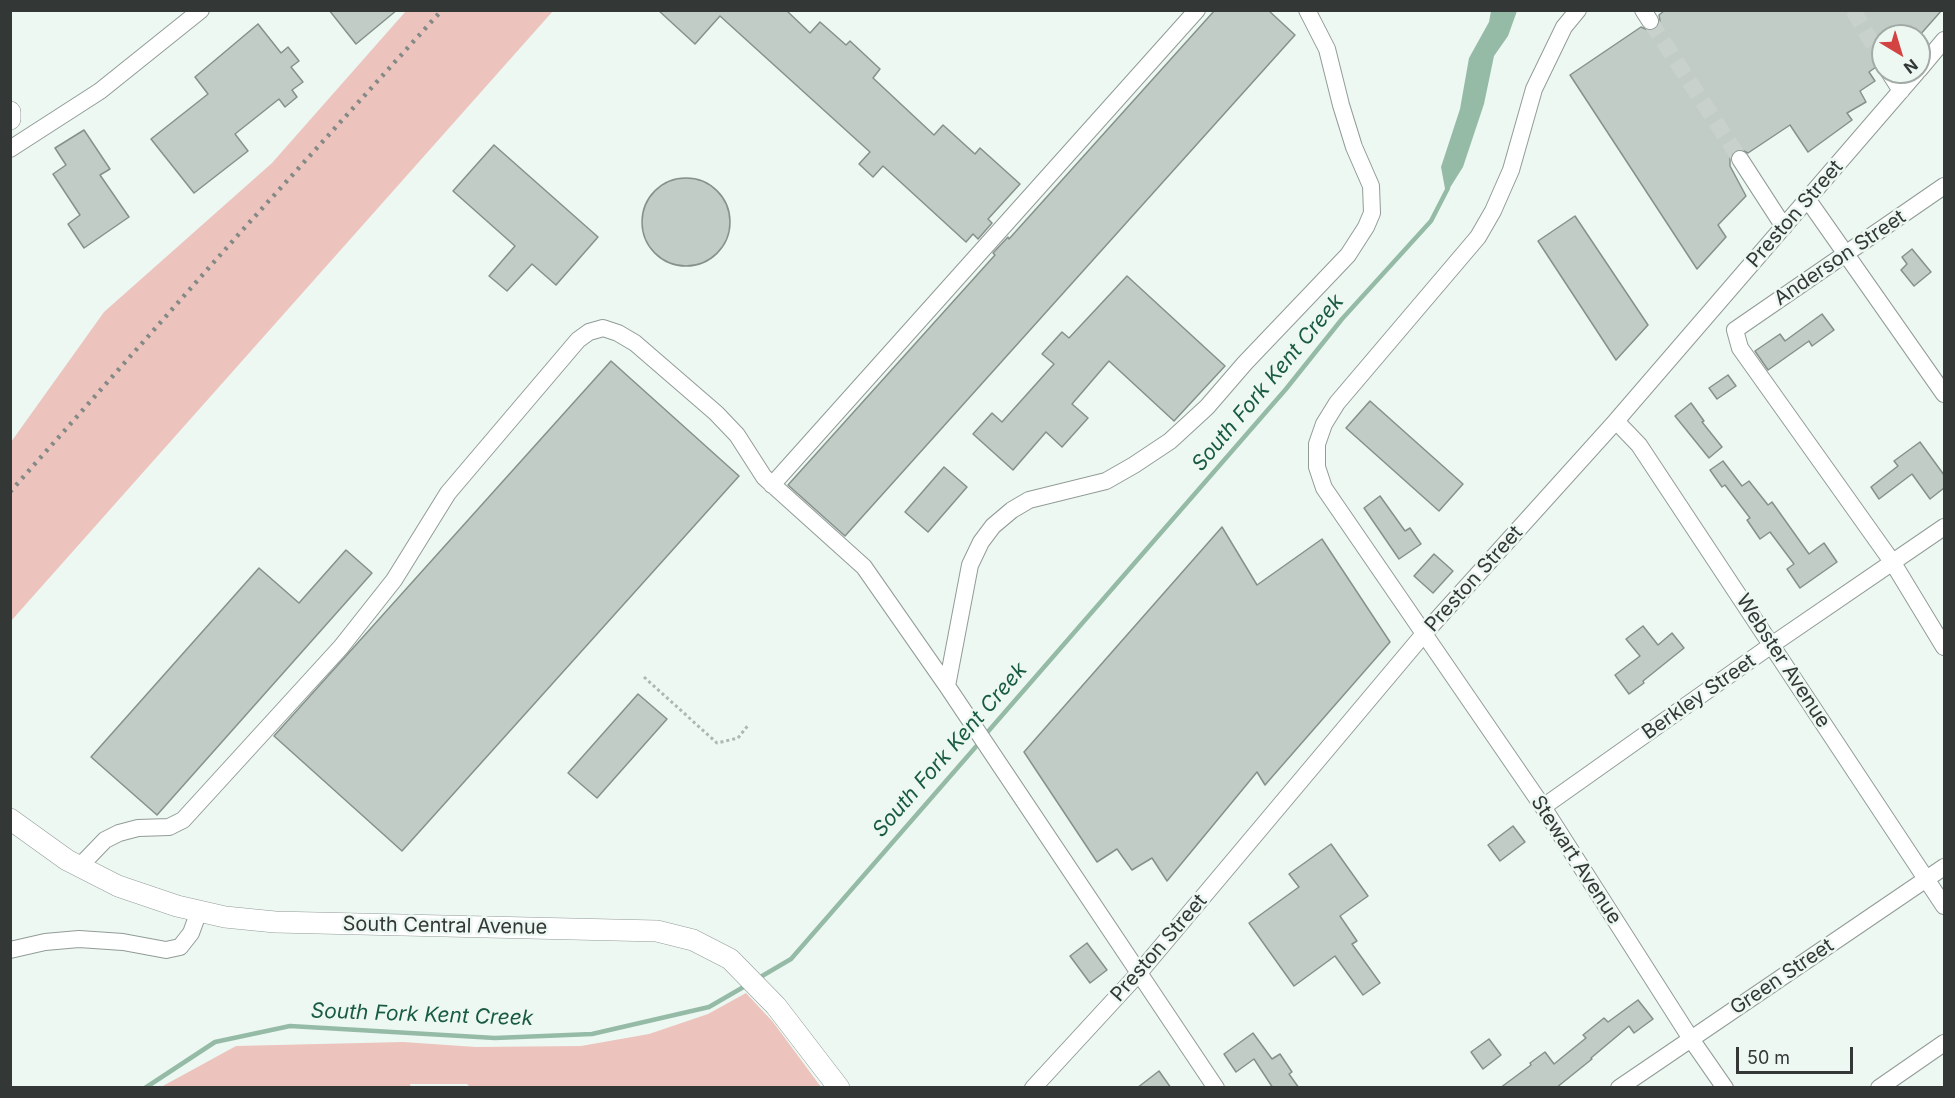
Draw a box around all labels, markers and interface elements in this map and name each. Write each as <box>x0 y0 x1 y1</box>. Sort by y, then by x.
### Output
north arrow <box>1871 24 1931 84</box>
text: N <box>1900 55 1922 78</box>
street label: Preston Street <box>1742 155 1848 273</box>
street label: Anderson Street <box>1770 205 1910 311</box>
water label: South Fork Kent Creek <box>1187 290 1349 476</box>
street label: Preston Street <box>1420 521 1528 637</box>
street label: Webster Avenue <box>1731 590 1835 732</box>
street label: Berkley Street <box>1638 649 1760 745</box>
water label: South Fork Kent Creek <box>867 658 1033 842</box>
street label: Stewart Avenue <box>1526 791 1626 929</box>
street label: Preston Street <box>1106 889 1212 1007</box>
street label: South Central Avenue <box>342 912 548 940</box>
street label: Green Street <box>1726 934 1838 1020</box>
water label: South Fork Kent Creek <box>310 999 534 1031</box>
scale bar <box>1739 1035 1856 1073</box>
text: 50 m <box>1747 1047 1790 1068</box>

